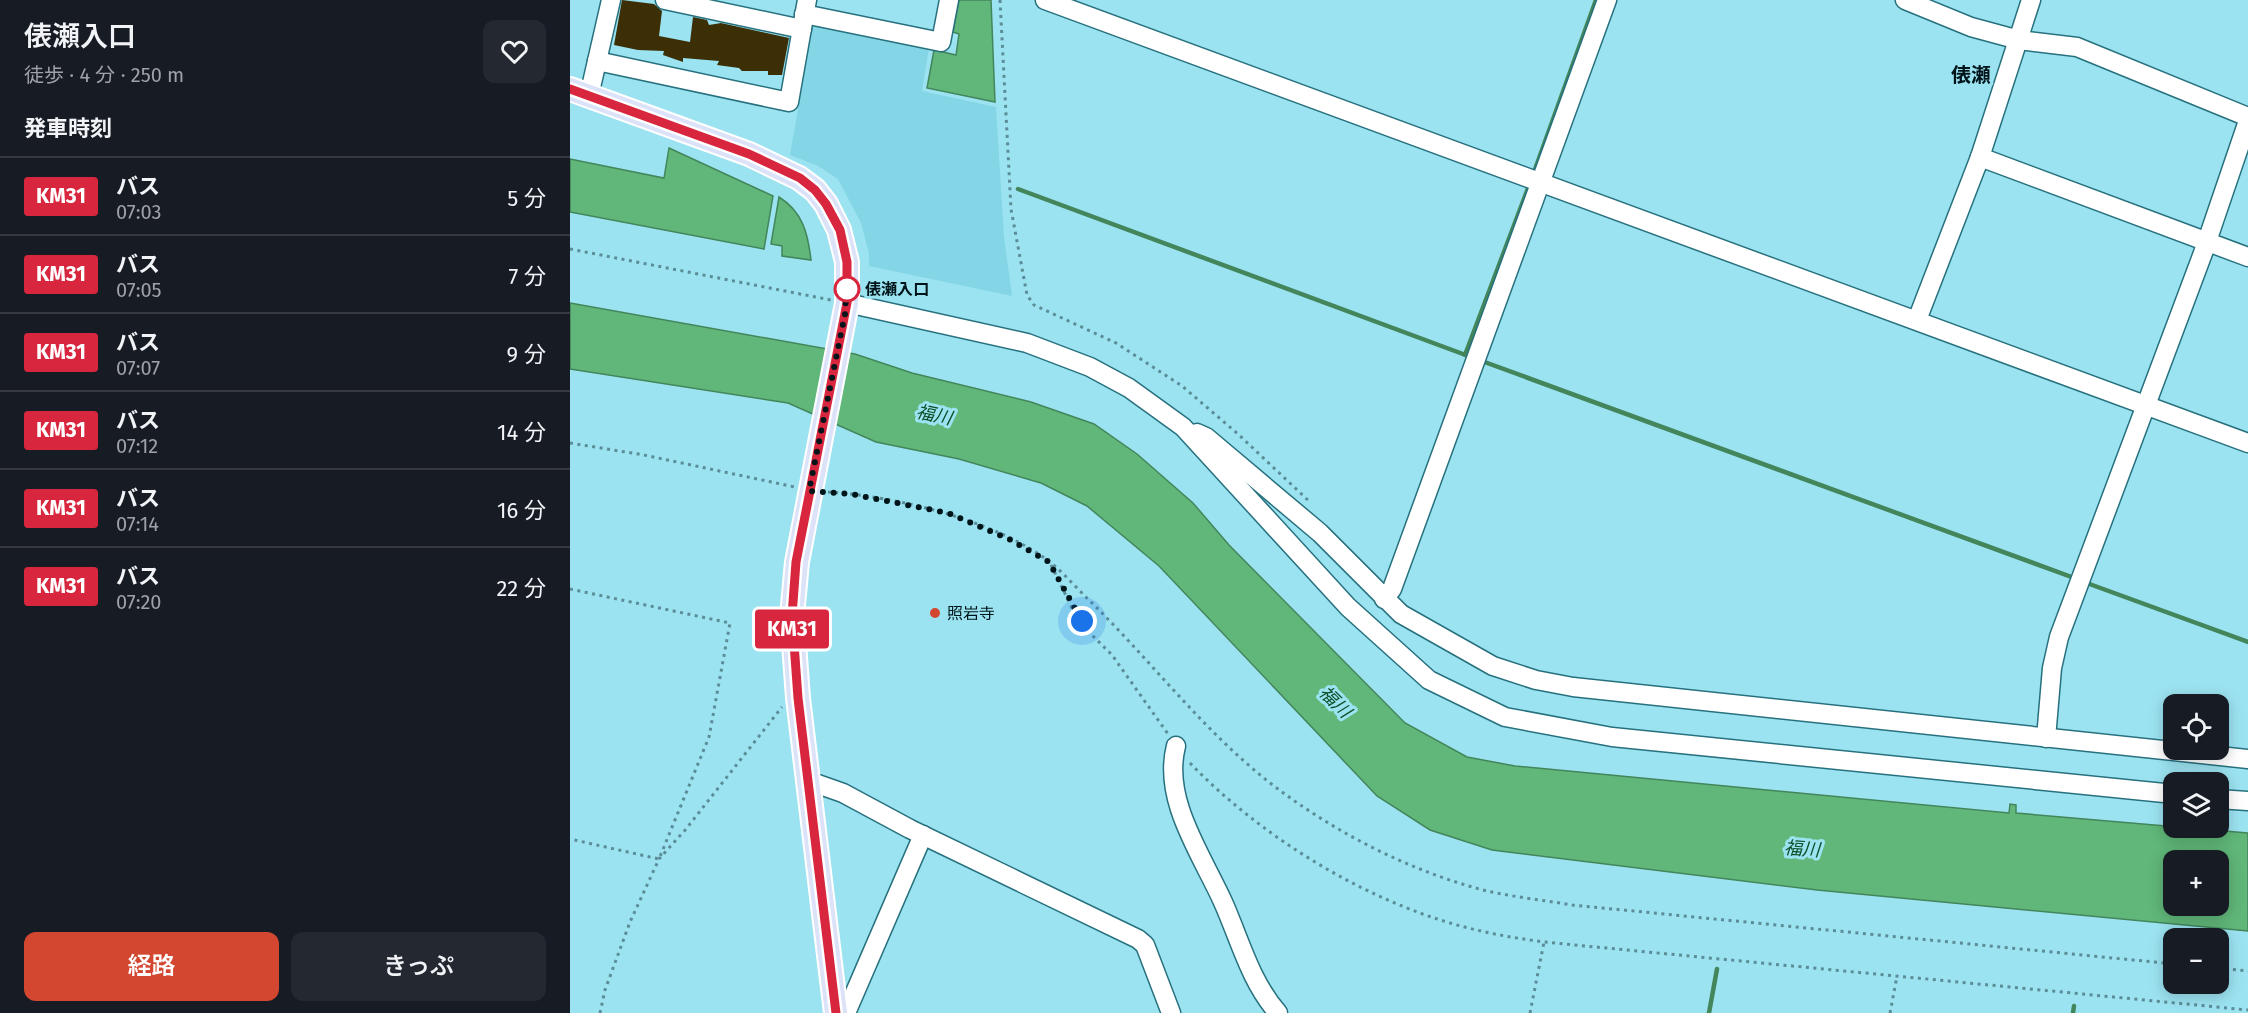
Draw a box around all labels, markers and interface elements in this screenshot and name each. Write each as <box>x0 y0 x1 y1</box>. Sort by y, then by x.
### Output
text: 俵瀬入口 <box>24 20 136 53</box>
button: heart <box>483 20 546 83</box>
text: 徒歩 · 4 分 · 250 m <box>24 63 184 87</box>
district label: 俵瀬 <box>1951 63 1991 87</box>
text: 発車時刻 <box>24 115 112 142</box>
text: バス <box>116 173 160 200</box>
text: KM31 <box>36 183 86 209</box>
text: 5 分 <box>507 185 546 212</box>
text: 07:03 <box>116 200 161 224</box>
text: バス <box>116 251 160 278</box>
text: KM31 <box>36 261 86 287</box>
text: 7 分 <box>508 263 546 290</box>
marker: 俵瀬入口 <box>834 276 860 302</box>
text: 07:05 <box>116 278 162 302</box>
place label: 俵瀬入口 <box>865 280 929 299</box>
text: バス <box>116 329 160 356</box>
text: KM31 <box>36 339 86 365</box>
text: 9 分 <box>507 341 546 368</box>
text: 07:07 <box>116 356 160 380</box>
water label: 福川 <box>914 400 956 430</box>
text: バス <box>116 407 160 434</box>
text: KM31 <box>36 417 86 443</box>
text: 14 分 <box>497 419 546 446</box>
text: 07:12 <box>116 434 158 458</box>
text: バス <box>116 485 160 512</box>
text: KM31 <box>36 495 86 521</box>
text: 16 分 <box>497 497 546 524</box>
text: 07:14 <box>116 512 159 536</box>
text: バス <box>116 563 160 590</box>
text: KM31 <box>36 573 86 599</box>
text: 22 分 <box>496 575 546 602</box>
text: 07:20 <box>116 590 162 614</box>
place label: 照岩寺 <box>947 604 995 623</box>
marker: 照岩寺 <box>928 606 942 620</box>
your location <box>1067 606 1097 636</box>
line badge: KM31 <box>750 610 834 648</box>
text: KM31 <box>767 616 817 642</box>
water label: 福川 <box>1314 682 1357 724</box>
map controls <box>2163 694 2229 994</box>
button: locate <box>2163 694 2229 760</box>
button: layers <box>2163 772 2229 838</box>
water label: 福川 <box>1783 837 1823 861</box>
button: + <box>2163 850 2229 916</box>
button: − <box>2163 928 2229 994</box>
button: 経路 <box>24 932 279 1001</box>
button: きっぷ <box>291 932 546 1001</box>

